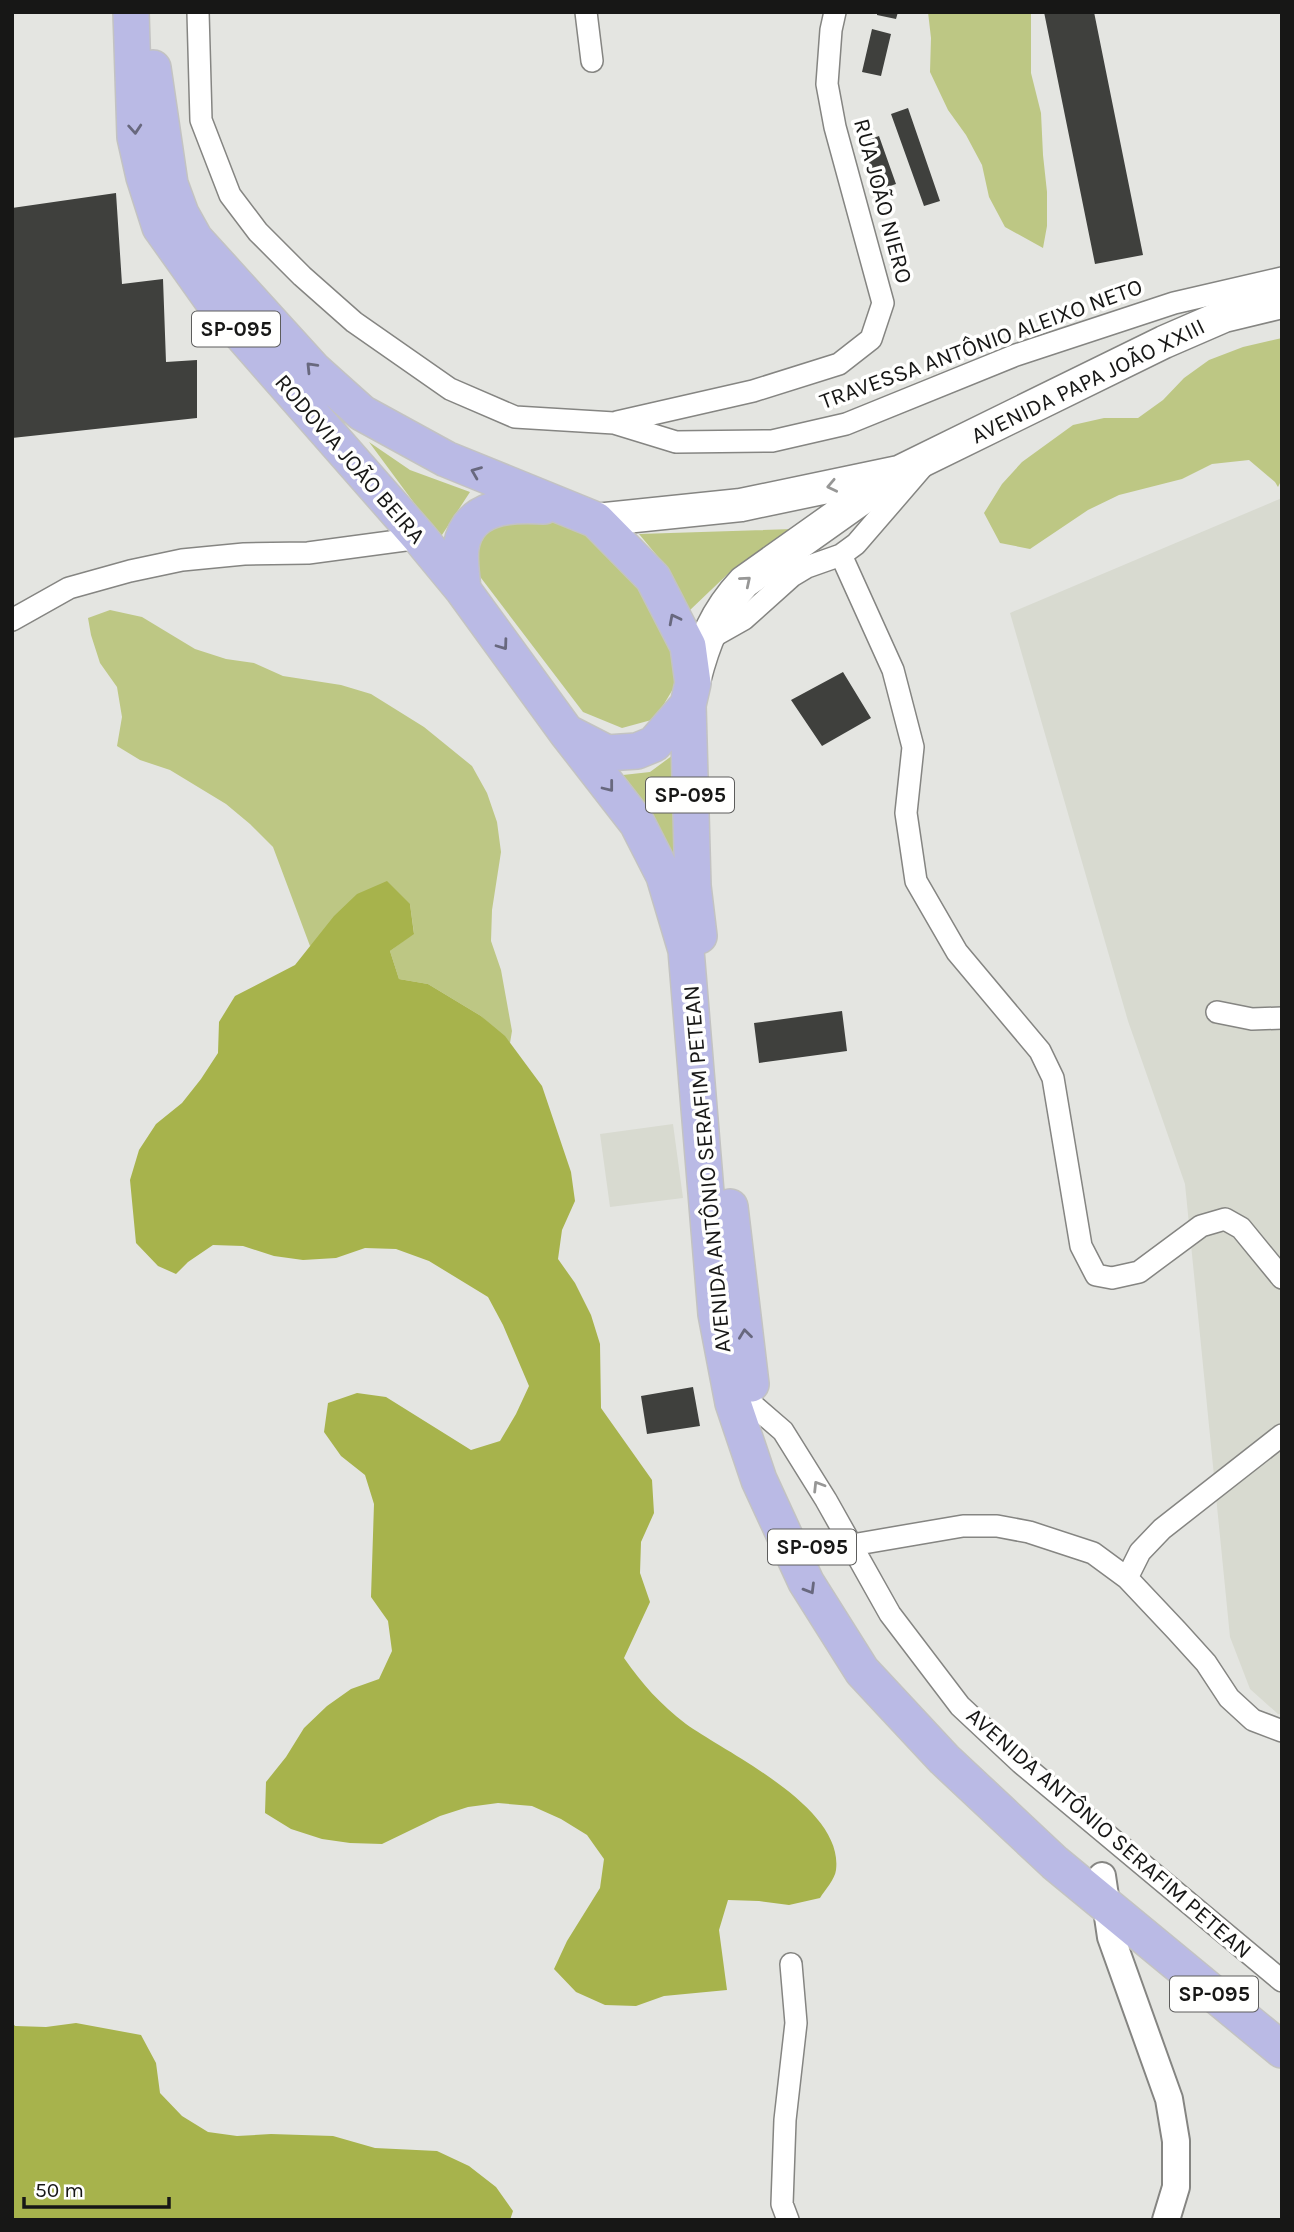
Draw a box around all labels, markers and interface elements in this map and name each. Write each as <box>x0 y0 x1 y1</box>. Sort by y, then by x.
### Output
street label: RUA JOÃO NIERO <box>848 116 918 286</box>
one-way arrow <box>128 124 143 135</box>
street label: TRAVESSA ANTÔNIO ALEIXO NETO <box>816 273 1146 415</box>
road number: SP-095 <box>192 312 280 346</box>
street label: AVENIDA PAPA JOÃO XXIII <box>967 313 1209 449</box>
one-way arrow <box>307 362 320 375</box>
street label: RODOVIA JOÃO BEIRA <box>269 369 431 549</box>
one-way arrow <box>470 466 482 480</box>
one-way arrow <box>826 477 838 492</box>
one-way arrow <box>738 577 751 589</box>
one-way arrow <box>669 614 683 626</box>
one-way arrow <box>495 637 508 650</box>
road number: SP-095 <box>646 778 734 812</box>
one-way arrow <box>600 779 613 791</box>
street label: AVENIDA ANTÔNIO SERAFIM PETEAN <box>677 984 737 1354</box>
one-way arrow <box>738 1328 753 1339</box>
one-way arrow <box>813 1481 826 1494</box>
road number: SP-095 <box>768 1530 856 1564</box>
one-way arrow <box>802 1581 815 1594</box>
street label: AVENIDA ANTÔNIO SERAFIM PETEAN <box>961 1702 1257 1964</box>
road number: SP-095 <box>1170 1976 1258 2011</box>
scale bar <box>24 2166 170 2210</box>
text: 50 m <box>35 2178 84 2202</box>

